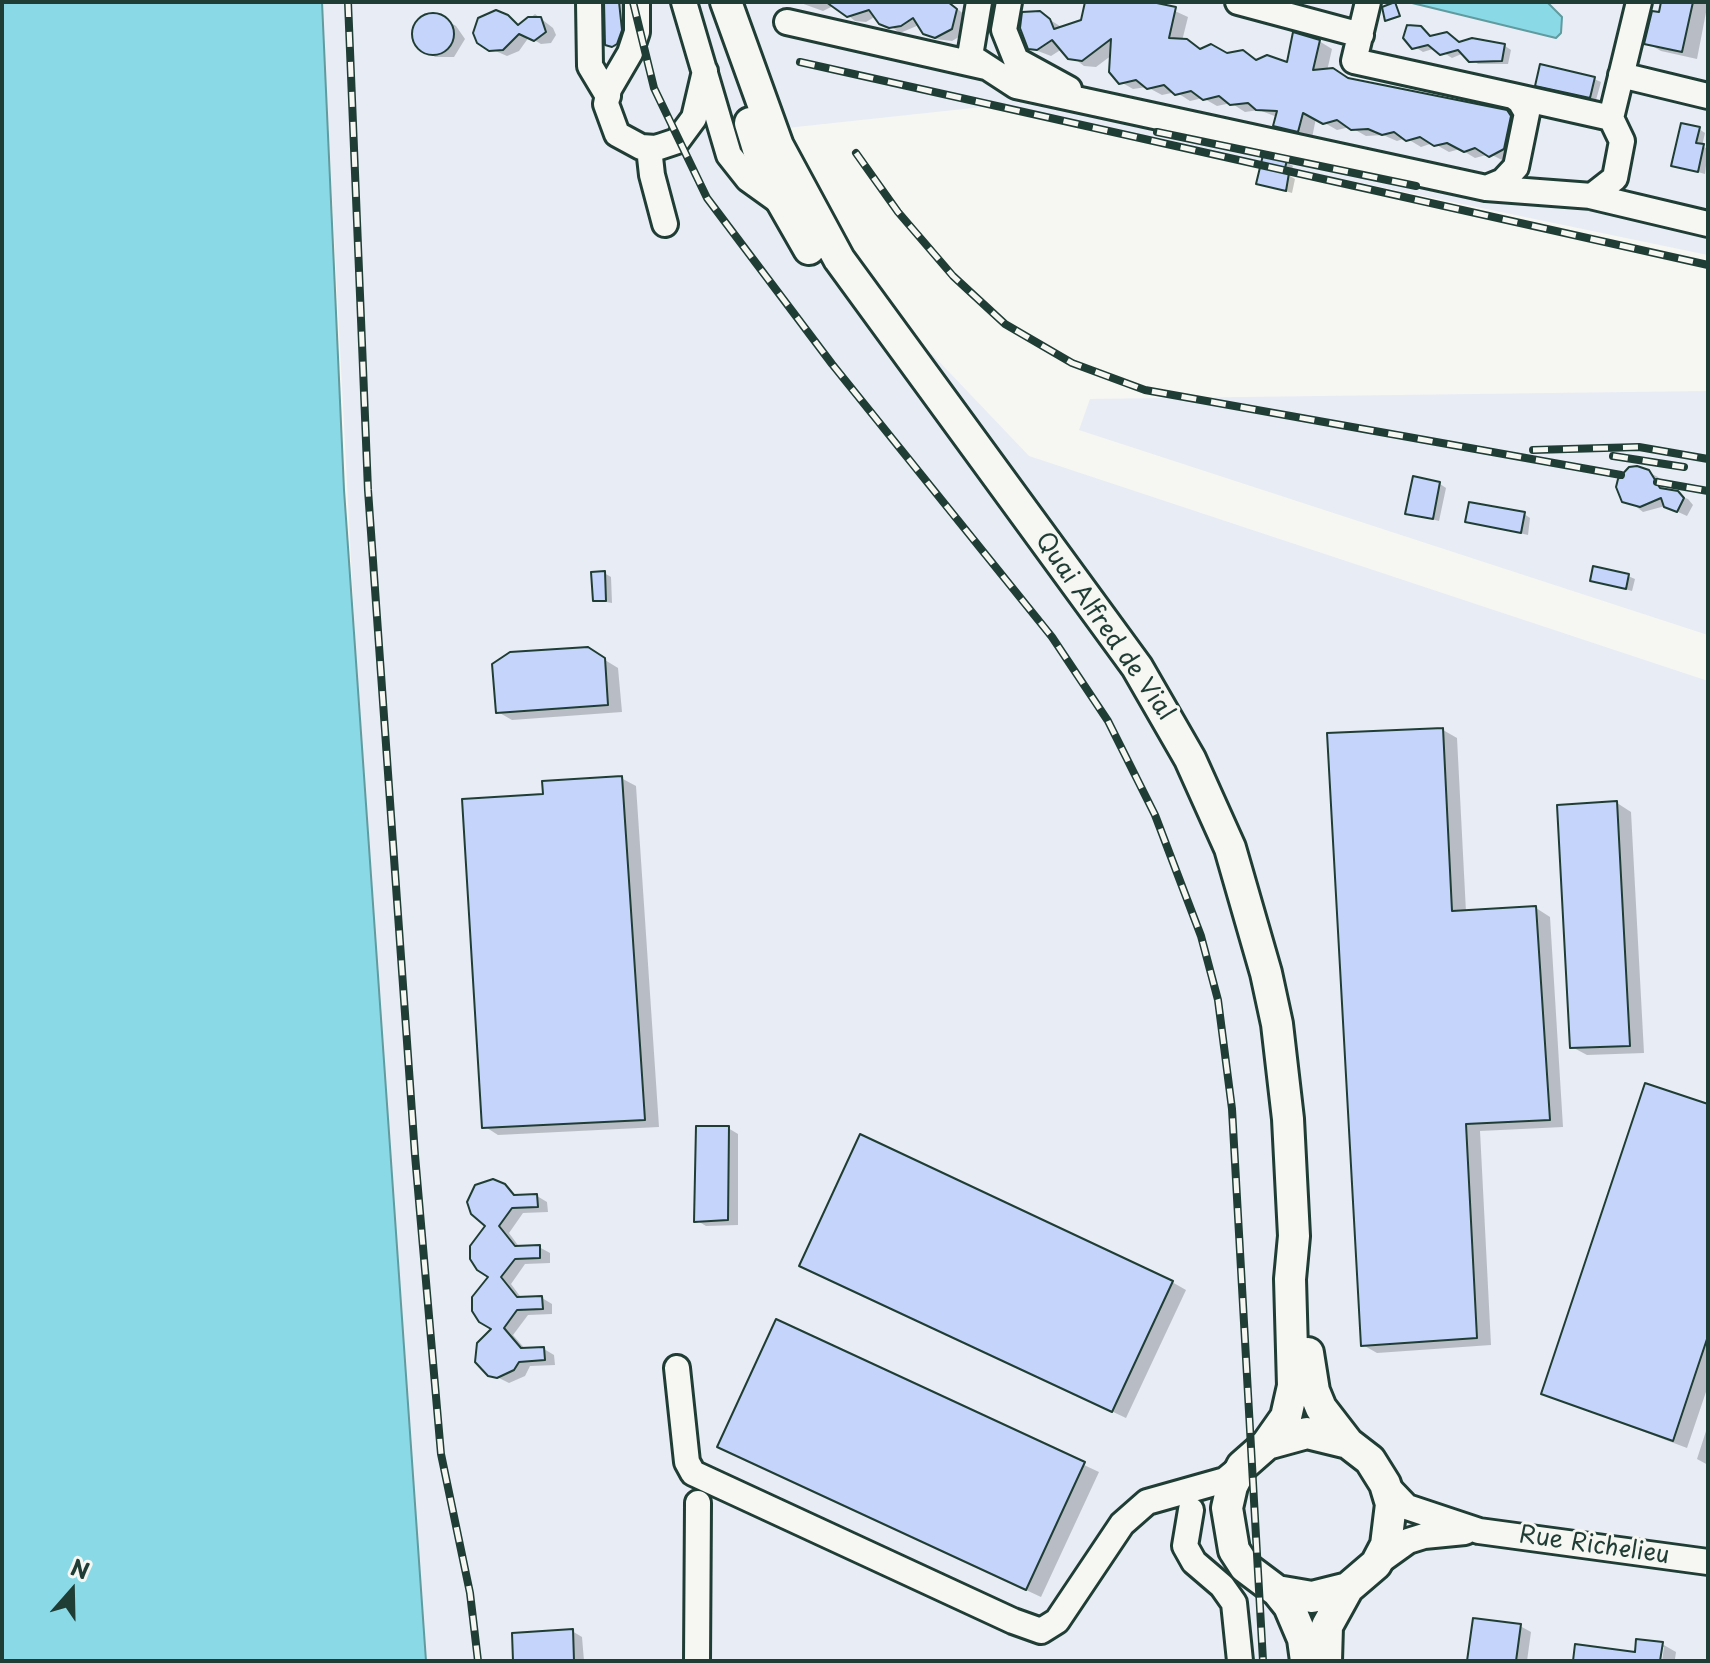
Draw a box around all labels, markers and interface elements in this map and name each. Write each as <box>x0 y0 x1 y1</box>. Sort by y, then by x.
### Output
street label: Quai Alfred de Vial <box>1028 527 1180 727</box>
street label: Rue Richelieu <box>1517 1521 1671 1571</box>
text: N <box>67 1549 94 1586</box>
north arrow <box>32 1551 112 1631</box>

